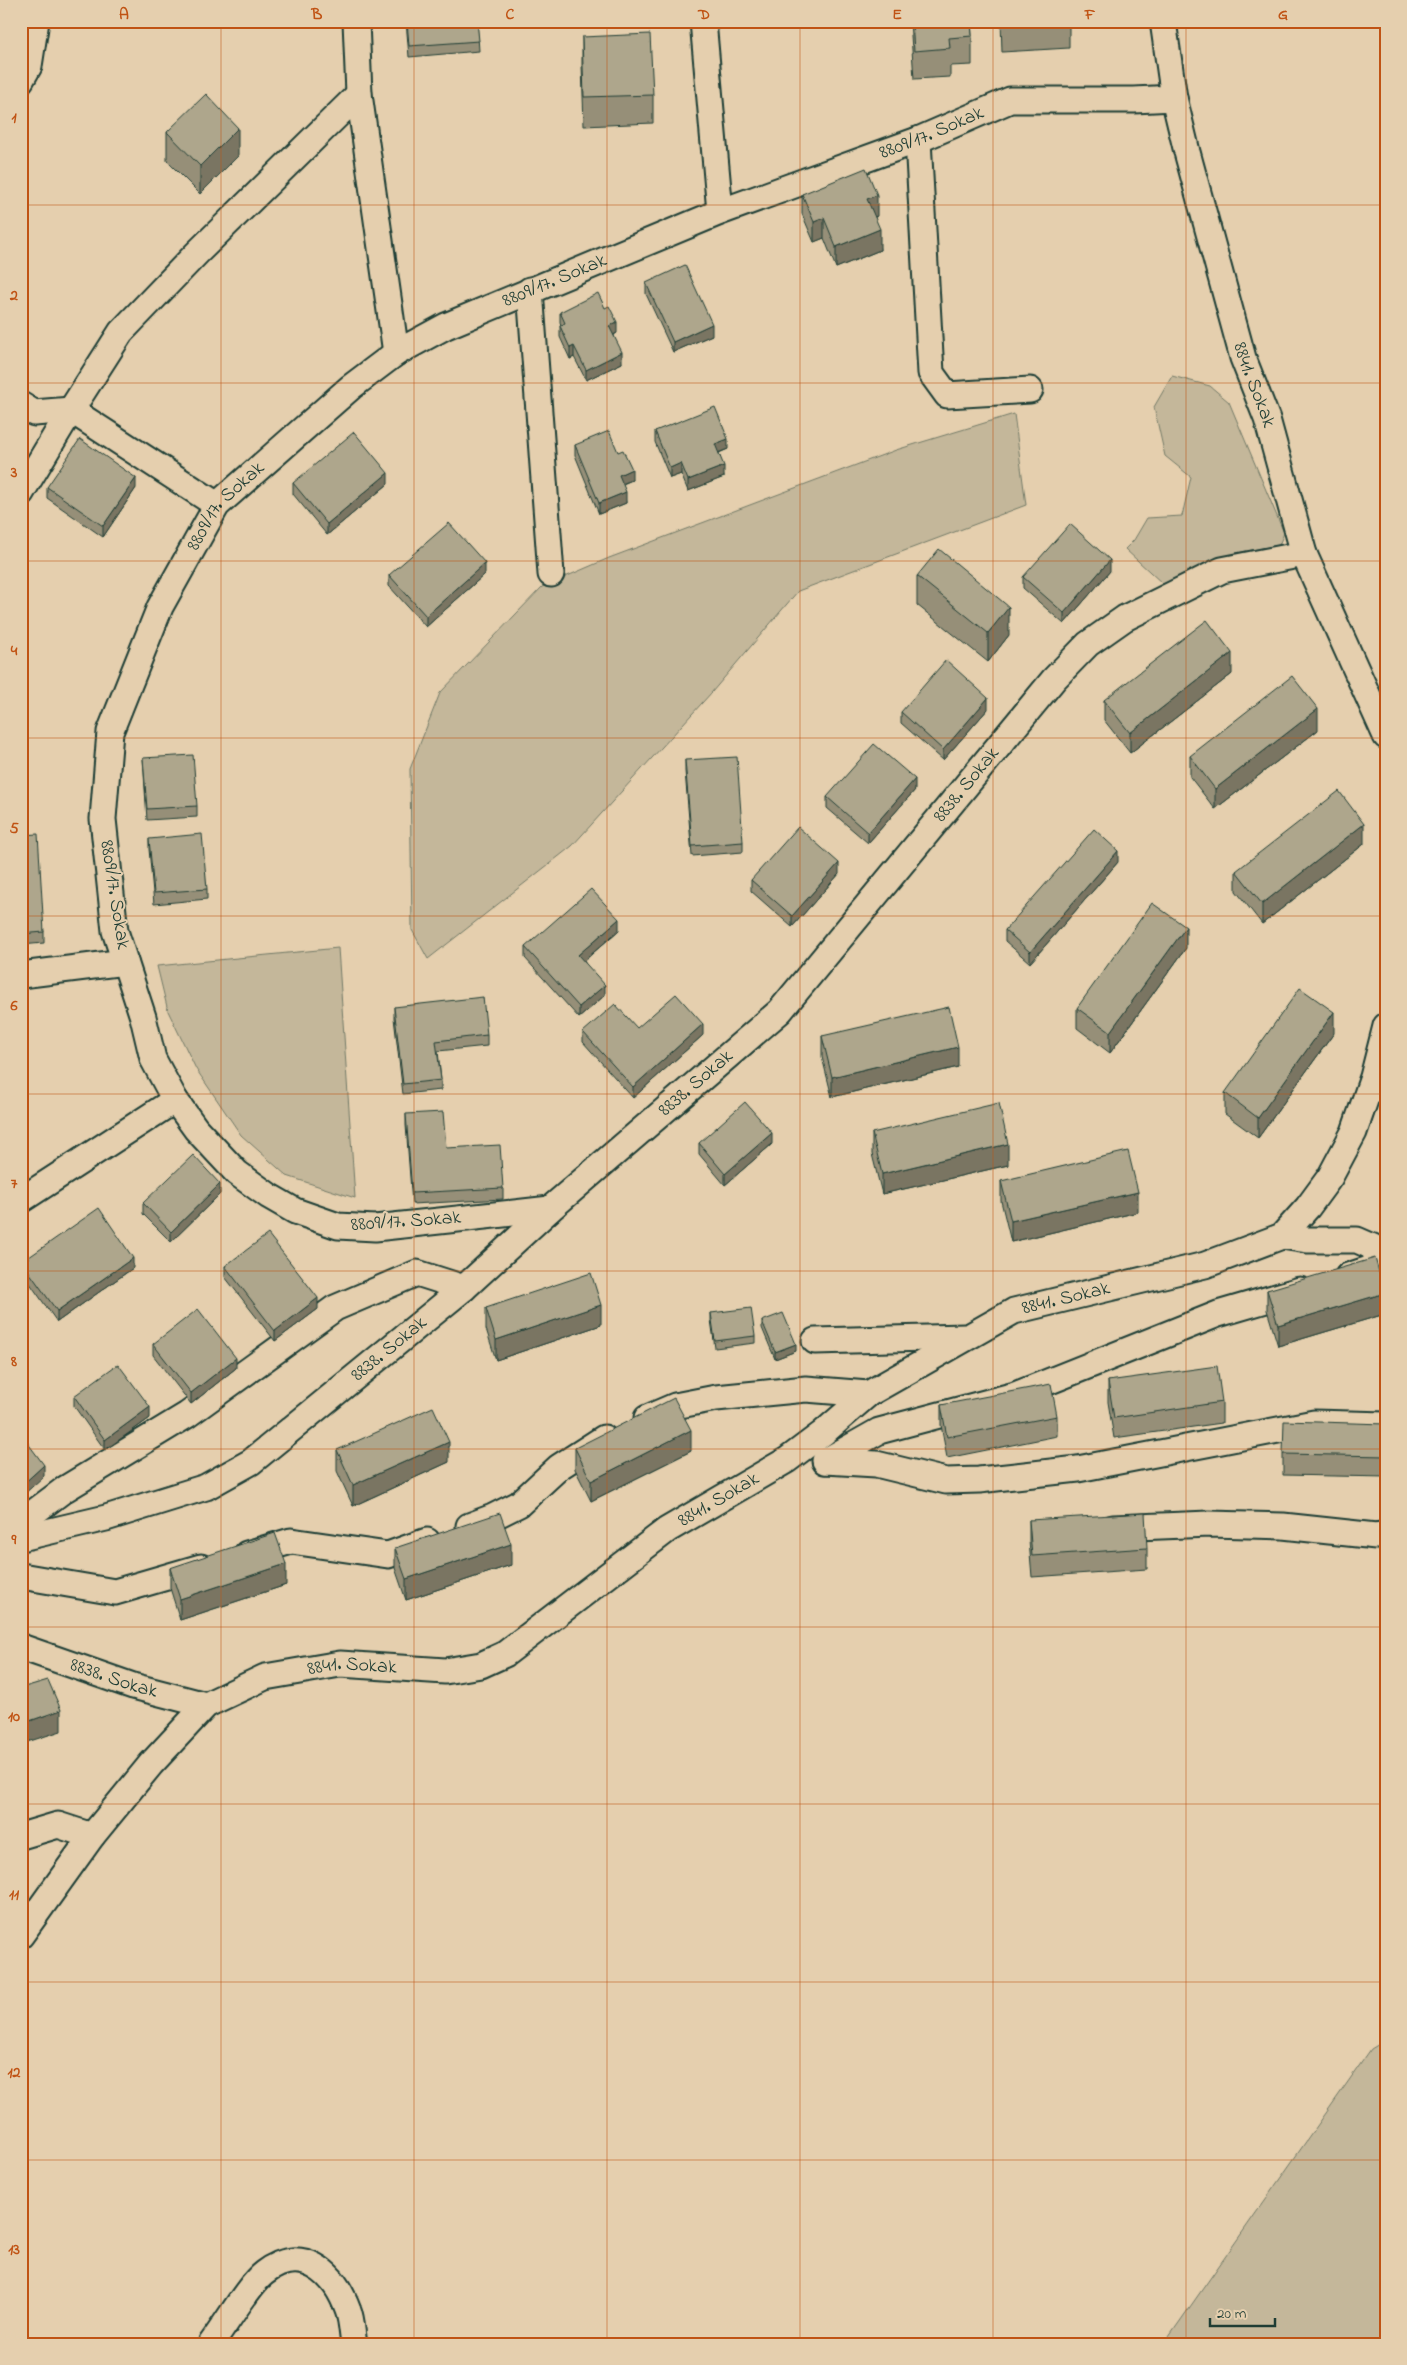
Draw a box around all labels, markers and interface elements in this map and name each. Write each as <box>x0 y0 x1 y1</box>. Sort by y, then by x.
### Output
text: A <box>119 3 129 27</box>
text: B <box>311 3 323 27</box>
text: C <box>506 3 515 27</box>
text: D <box>697 3 710 27</box>
text: E <box>892 3 902 27</box>
text: F <box>1084 3 1096 27</box>
text: G <box>1278 3 1288 27</box>
street label: 8809/17. Sokak <box>875 98 989 167</box>
text: 1 <box>11 106 17 130</box>
street label: 8809/17. Sokak <box>498 246 611 315</box>
text: 2 <box>9 284 18 308</box>
street label: 8841. Sokak <box>1225 339 1283 431</box>
street label: 8809/17. Sokak <box>180 454 272 556</box>
text: 3 <box>10 461 18 485</box>
text: 4 <box>10 639 18 663</box>
street label: 8838. Sokak <box>927 740 1007 829</box>
text: 5 <box>9 817 19 841</box>
street label: 8809/17. Sokak <box>91 838 137 952</box>
text: 6 <box>9 994 18 1018</box>
street label: 8838. Sokak <box>652 1043 740 1124</box>
text: 7 <box>11 1172 18 1196</box>
street label: 8809/17. Sokak <box>350 1204 462 1240</box>
street label: 8841. Sokak <box>1019 1274 1113 1323</box>
street label: 8838. Sokak <box>345 1309 434 1389</box>
text: 8 <box>10 1350 17 1374</box>
street label: 8841. Sokak <box>673 1465 765 1535</box>
text: 9 <box>11 1528 17 1552</box>
street label: 8841. Sokak <box>305 1650 398 1684</box>
street label: 8838. Sokak <box>66 1651 161 1706</box>
text: 10 <box>8 1705 20 1729</box>
text: 11 <box>9 1883 20 1907</box>
text: 12 <box>7 2061 21 2085</box>
text: 13 <box>8 2238 20 2262</box>
scale bar <box>1210 2295 1274 2327</box>
text: 20 m <box>1217 2303 1247 2325</box>

